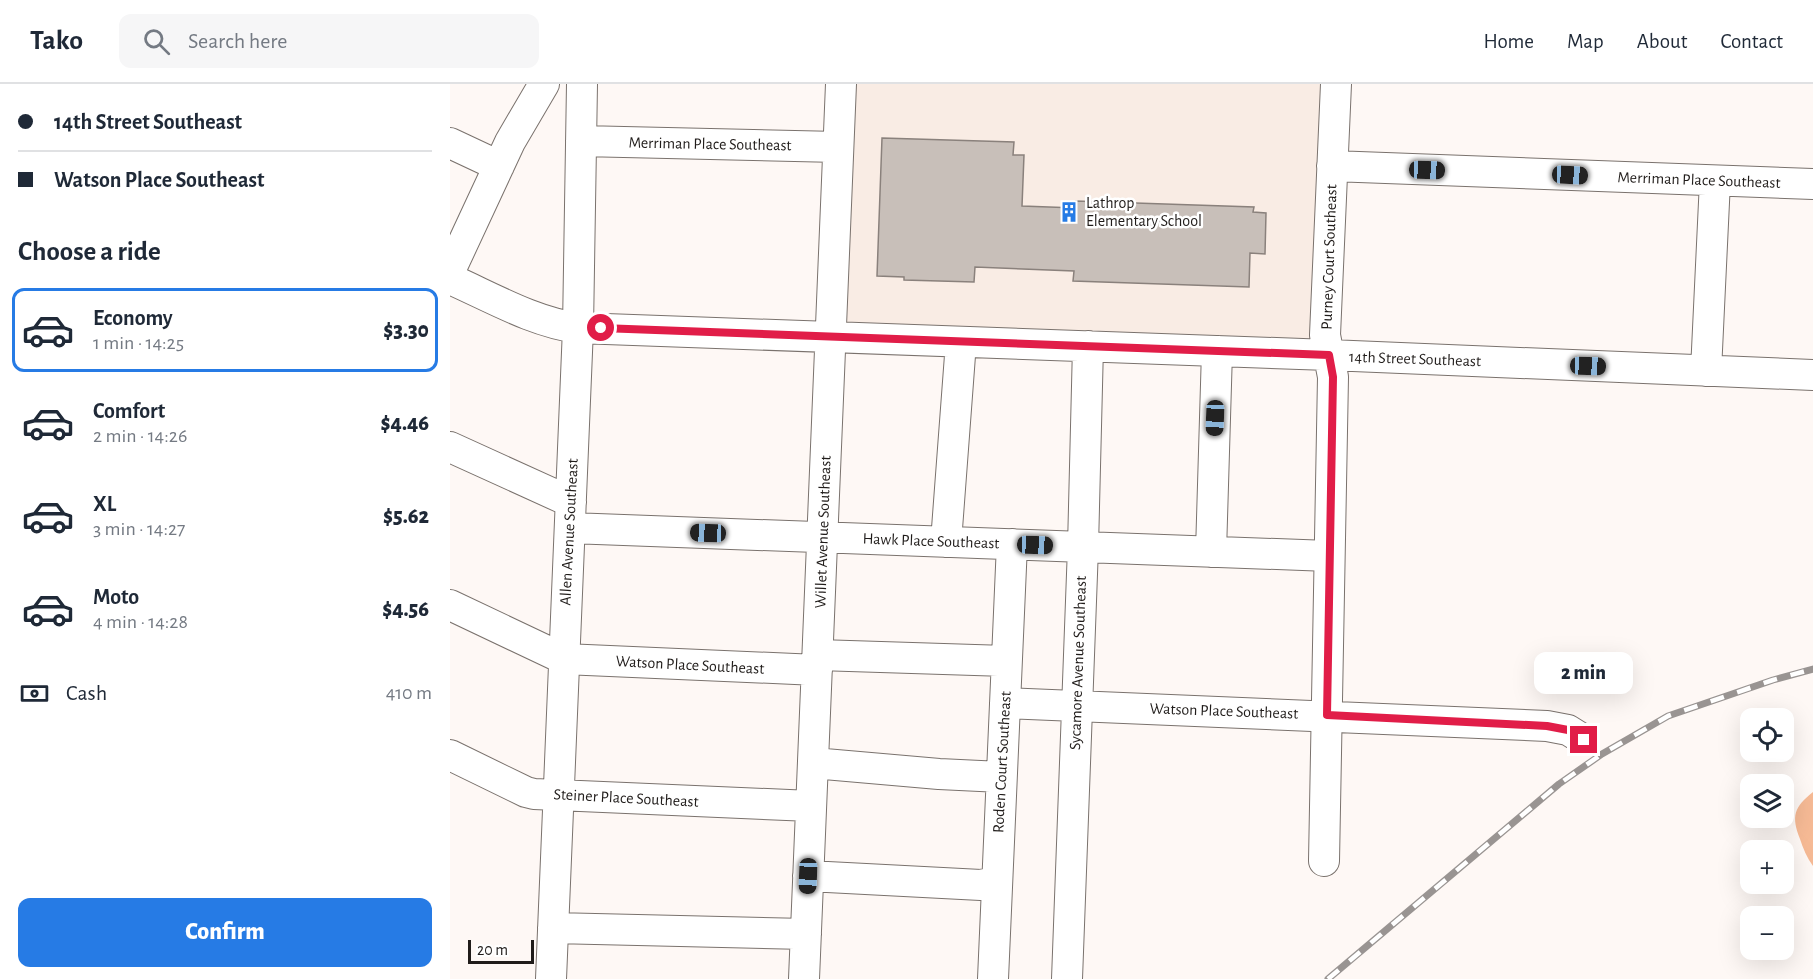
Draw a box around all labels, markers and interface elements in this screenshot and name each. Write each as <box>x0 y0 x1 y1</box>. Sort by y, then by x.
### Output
search box <box>119 14 539 68</box>
icon: search <box>140 25 173 58</box>
text: Tako <box>30 27 83 55</box>
text: Search here <box>188 30 288 52</box>
text: Home <box>1483 31 1534 52</box>
text: Map <box>1567 31 1604 52</box>
text: About <box>1637 31 1687 52</box>
text: Contact <box>1720 31 1783 52</box>
text: 14th Street Southeast <box>54 111 242 133</box>
street label: Merriman Place Southeast <box>628 135 792 153</box>
car <box>1409 160 1445 180</box>
car <box>1552 165 1588 185</box>
text: Watson Place Southeast <box>54 169 264 191</box>
street label: Merriman Place Southeast <box>1617 169 1781 191</box>
street label: Purney Court Southeast <box>1318 184 1341 330</box>
place label: Lathrop Elementary School <box>1086 195 1202 230</box>
building icon: Lathrop Elementary School <box>1057 200 1081 224</box>
text: Choose a ride <box>18 238 161 265</box>
icon: car <box>21 303 75 357</box>
text: Economy <box>93 307 173 329</box>
route start <box>587 314 614 341</box>
text: $3.30 <box>383 319 429 341</box>
text: 1 min · 14:25 <box>93 333 184 353</box>
street label: 14th Street Southeast <box>1349 349 1481 369</box>
car <box>1570 356 1606 376</box>
icon: car <box>21 396 75 450</box>
text: Comfort <box>93 400 165 422</box>
car <box>1205 400 1225 436</box>
text: $4.46 <box>381 412 429 434</box>
text: 2 min · 14:26 <box>93 426 187 446</box>
street label: Willet Avenue Southeast <box>812 455 834 609</box>
street label: Allen Avenue Southeast <box>557 458 581 606</box>
icon: car <box>21 489 75 543</box>
text: XL <box>93 493 116 515</box>
text: $5.62 <box>383 505 429 527</box>
text: 3 min · 14:27 <box>93 519 185 539</box>
car <box>690 523 726 543</box>
street label: Hawk Place Southeast <box>862 531 1000 551</box>
car <box>1017 535 1053 555</box>
street label: Sycamore Avenue Southeast <box>1067 576 1090 751</box>
icon: car <box>21 582 75 636</box>
text: Moto <box>93 586 139 608</box>
text: $4.56 <box>382 598 429 620</box>
text: 4 min · 14:28 <box>93 612 188 632</box>
street label: Watson Place Southeast <box>615 653 765 677</box>
callout: 2 min <box>1534 653 1634 695</box>
text: 2 min <box>1561 663 1606 683</box>
icon: cash <box>18 677 51 710</box>
text: Cash <box>66 682 107 704</box>
text: 410 m <box>386 683 432 703</box>
street label: Roden Court Southeast <box>990 691 1014 833</box>
street label: Watson Place Southeast <box>1149 700 1299 722</box>
map controls <box>1740 708 1794 960</box>
button: locate <box>1740 708 1794 762</box>
route end <box>1570 726 1597 753</box>
button: layers <box>1740 774 1794 828</box>
street label: Steiner Place Southeast <box>553 786 699 810</box>
button: + <box>1740 840 1794 894</box>
car <box>798 858 818 894</box>
button: Confirm <box>18 898 432 967</box>
button: − <box>1740 906 1794 960</box>
scale bar <box>468 937 534 964</box>
text: 20 m <box>477 942 508 958</box>

